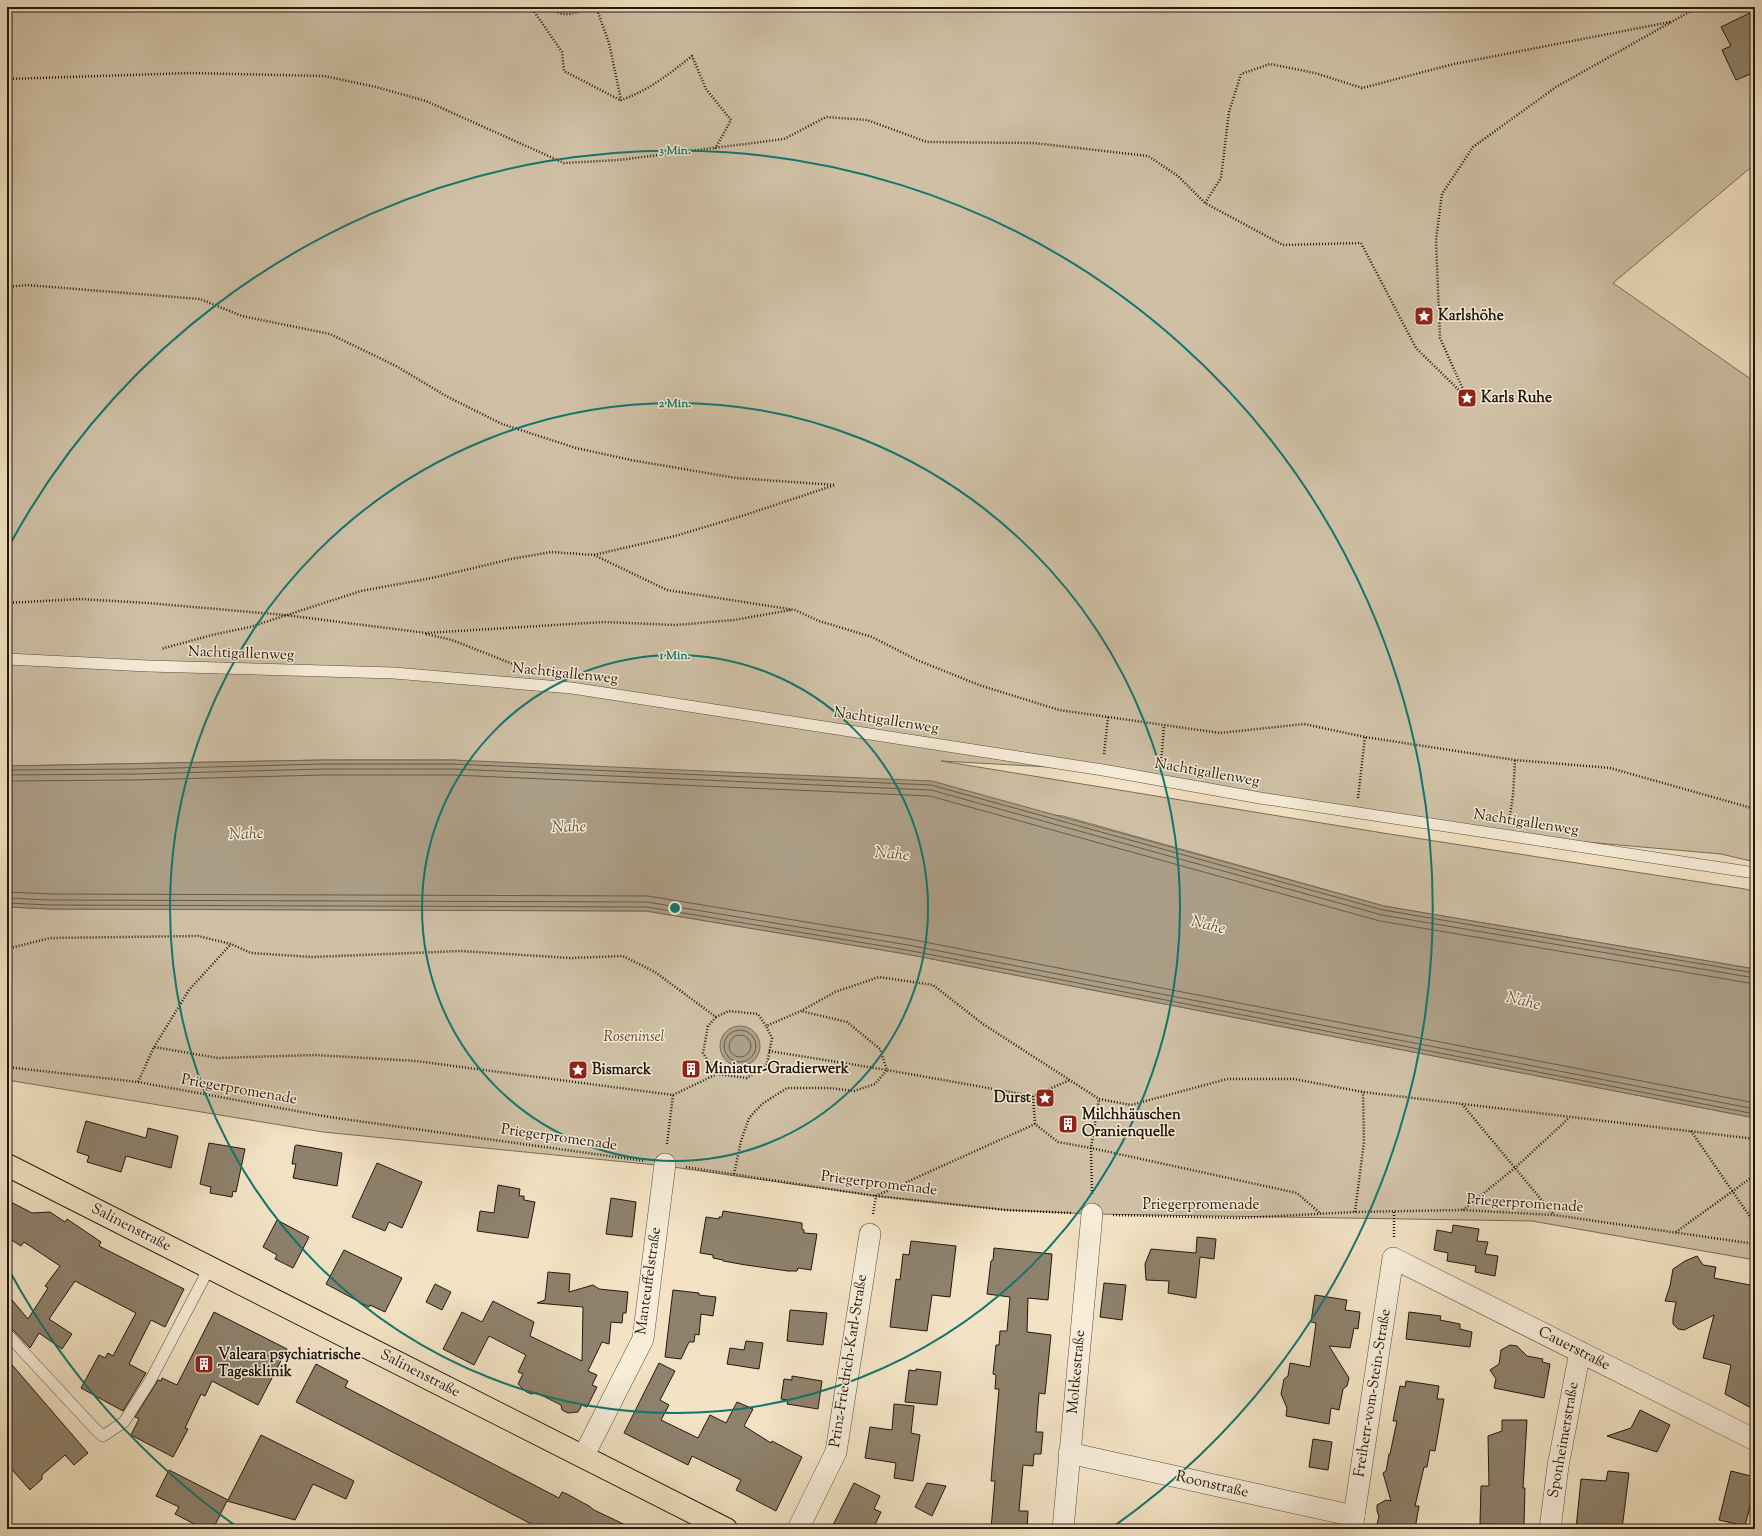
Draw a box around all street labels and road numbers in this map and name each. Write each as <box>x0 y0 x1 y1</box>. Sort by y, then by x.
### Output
street label: Nachtigallenweg <box>188 642 294 666</box>
street label: Nachtigallenweg <box>511 658 619 690</box>
street label: Nachtigallenweg <box>832 702 940 740</box>
street label: Nachtigallenweg <box>1153 753 1261 793</box>
street label: Nachtigallenweg <box>1472 804 1580 842</box>
street label: Priegerpromenade <box>179 1069 299 1111</box>
street label: Priegerpromenade <box>500 1119 618 1157</box>
street label: Priegerpromenade <box>820 1166 938 1202</box>
street label: Priegerpromenade <box>1466 1189 1584 1219</box>
street label: Priegerpromenade <box>1142 1195 1260 1216</box>
street label: Salinenstraße <box>87 1199 175 1257</box>
street label: Manteuffelstraße <box>631 1226 667 1336</box>
street label: Prinz-Friedrich-Karl-Straße <box>825 1273 873 1449</box>
street label: Freiherr-vom-Stein-Straße <box>1349 1307 1397 1479</box>
street label: Cauerstraße <box>1534 1322 1614 1376</box>
street label: Moltkestraße <box>1063 1329 1091 1415</box>
street label: Salinenstraße <box>376 1345 464 1403</box>
street label: Sponheimerstraße <box>1543 1380 1585 1500</box>
street label: Roonstraße <box>1174 1466 1250 1504</box>

